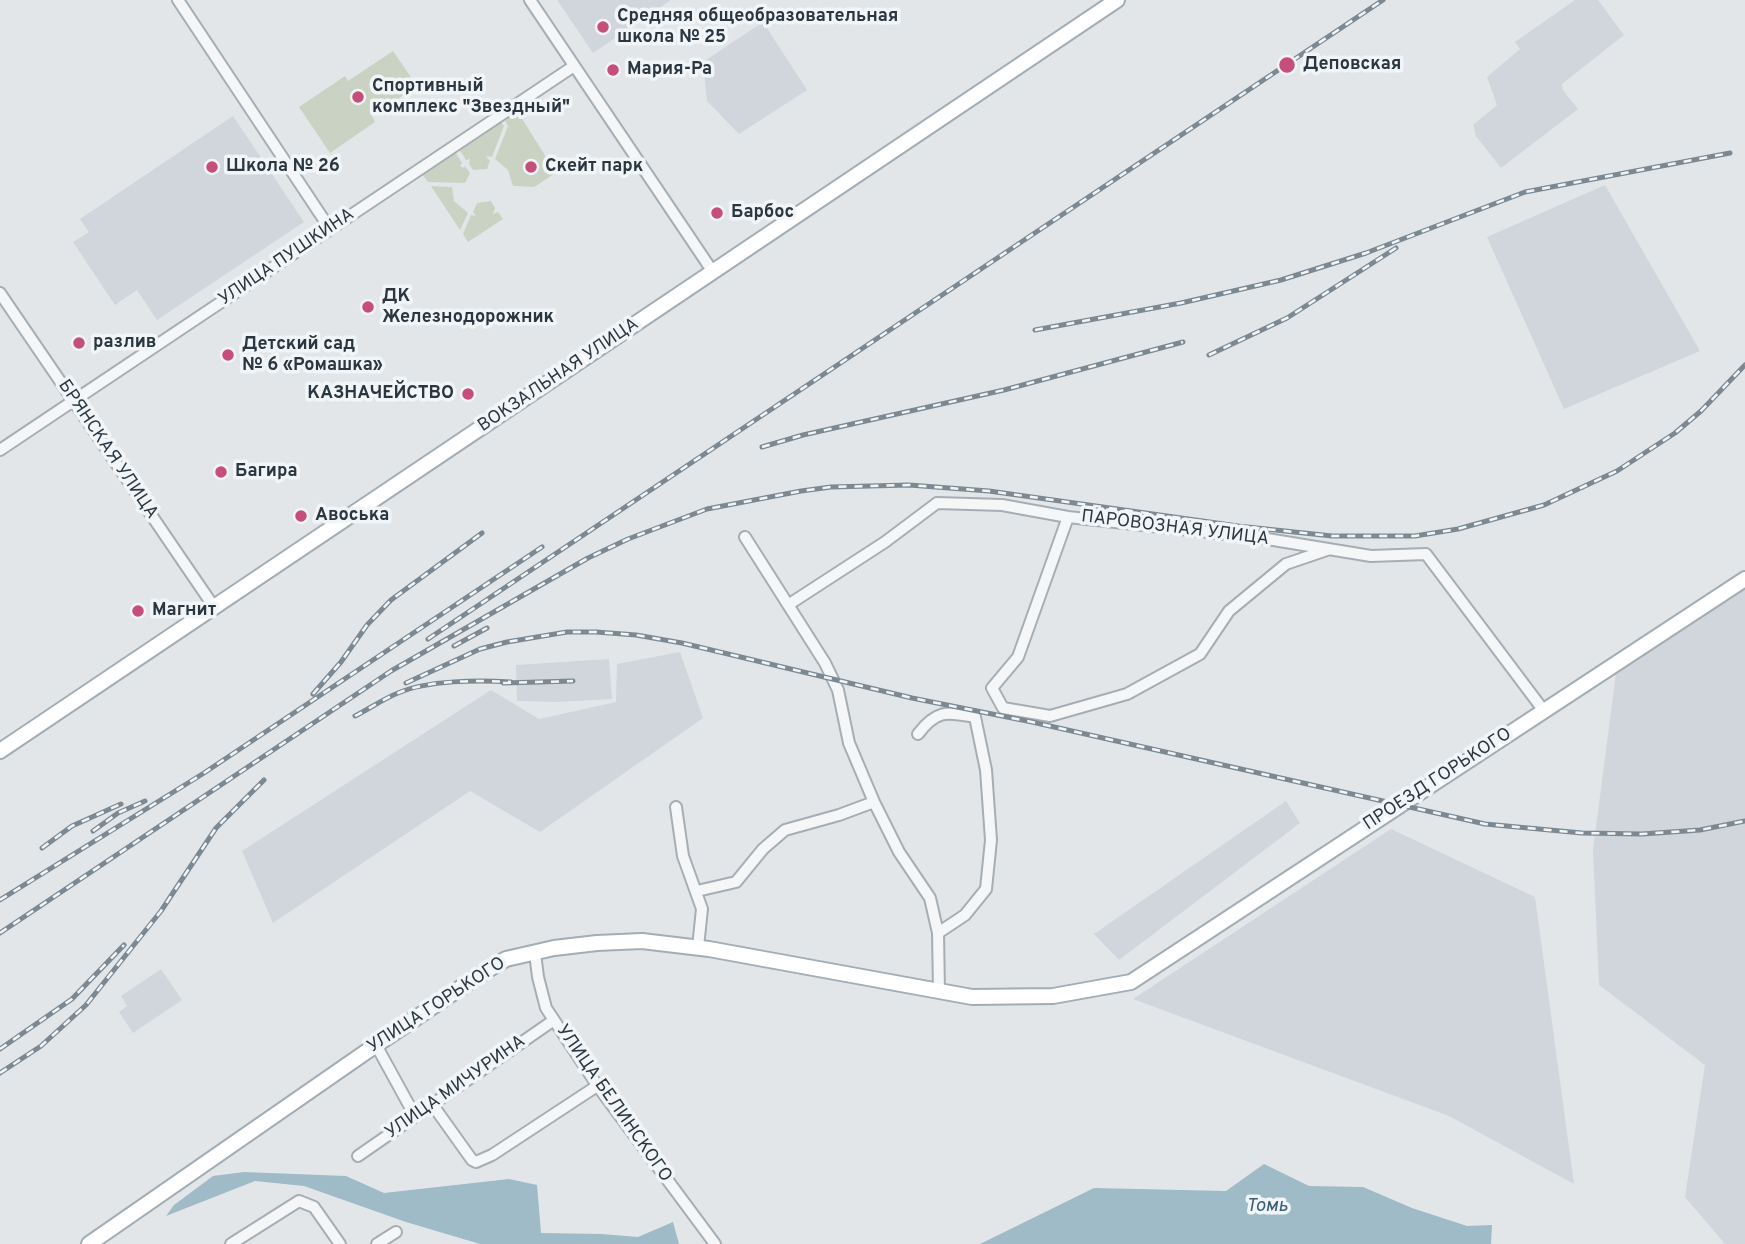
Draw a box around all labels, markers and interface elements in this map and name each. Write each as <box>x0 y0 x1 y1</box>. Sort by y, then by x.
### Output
place label: Средняя общеобразовательная школа № 25 <box>617 6 898 48</box>
marker: Средняя общеобразовательная школа № 25 <box>595 19 611 35</box>
place label: Деповская <box>1303 54 1401 76</box>
marker: Деповская <box>1277 55 1297 75</box>
place label: Мария-Ра <box>627 59 712 81</box>
marker: Мария-Ра <box>605 62 621 78</box>
place label: Спортивный комплекс "Звездный" <box>372 76 570 119</box>
marker: Спортивный комплекс "Звездный" <box>350 89 366 105</box>
place label: Школа № 26 <box>226 156 340 178</box>
place label: Скейт парк <box>545 156 643 178</box>
marker: Школа № 26 <box>204 159 220 175</box>
marker: Скейт парк <box>523 159 539 175</box>
place label: Барбос <box>731 202 794 224</box>
street label: УЛИЦА ПУШКИНА <box>215 205 359 311</box>
marker: Барбос <box>709 205 725 221</box>
place label: ДК Железнодорожник <box>382 286 554 328</box>
marker: ДК Железнодорожник <box>360 299 376 315</box>
street label: ВОКЗАЛЬНАЯ УЛИЦА <box>475 314 643 438</box>
place label: разлив <box>93 332 156 354</box>
place label: Детский сад № 6 «Ромашка» <box>242 334 383 376</box>
marker: разлив <box>71 335 87 351</box>
marker: Детский сад № 6 «Ромашка» <box>220 347 236 363</box>
street label: БРЯНСКАЯ УЛИЦА <box>52 376 162 524</box>
place label: КАЗНАЧЕЙСТВО <box>307 383 454 405</box>
marker: КАЗНАЧЕЙСТВО <box>460 386 476 402</box>
place label: Багира <box>235 461 297 483</box>
marker: Багира <box>213 464 229 480</box>
place label: Авоська <box>315 505 389 527</box>
street label: ПАРОВОЗНАЯ УЛИЦА <box>1080 507 1270 551</box>
marker: Авоська <box>293 508 309 524</box>
place label: Магнит <box>152 600 216 622</box>
marker: Магнит <box>130 603 146 619</box>
street label: ПРОЕЗД ГОРЬКОГО <box>1360 724 1516 836</box>
street label: УЛИЦА ГОРЬКОГО <box>364 953 510 1059</box>
street label: УЛИЦА БЕЛИНСКОГО <box>550 1021 676 1187</box>
street label: УЛИЦА МИЧУРИНА <box>382 1031 530 1145</box>
water label: Томь <box>1246 1196 1288 1218</box>

